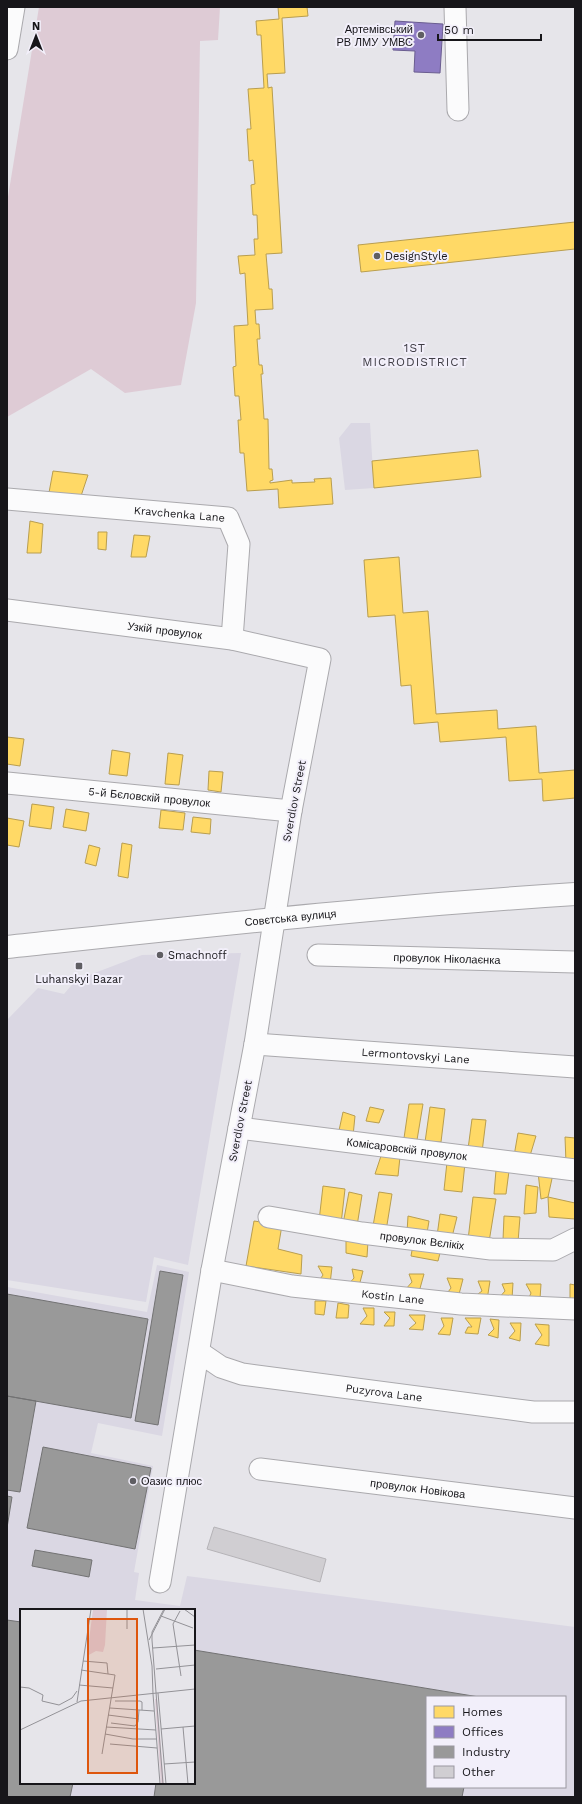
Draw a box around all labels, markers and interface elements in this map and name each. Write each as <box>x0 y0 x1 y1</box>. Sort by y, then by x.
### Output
north arrow <box>16 16 56 56</box>
scale bar <box>438 16 541 42</box>
text: N <box>32 20 40 33</box>
place label: Артемівський РВ ЛМУ УМВС <box>336 23 413 49</box>
text: 50 m <box>444 23 474 37</box>
marker: Артемівський РВ ЛМУ УМВС <box>416 30 426 40</box>
place label: DesignStyle <box>385 250 448 263</box>
marker: DesignStyle <box>372 251 382 261</box>
district label: 1ST MICRODISTRICT <box>362 341 468 369</box>
street label: Kravchenka Lane <box>133 504 225 525</box>
street label: Узкій провулок <box>127 620 203 642</box>
street label: Sverdlov Street <box>280 759 309 843</box>
street label: 5-й Бєловскій провулок <box>88 785 211 810</box>
street label: Совєтська вулиця <box>244 907 337 929</box>
place label: Smachnoff <box>168 949 227 962</box>
marker: Smachnoff <box>155 950 165 960</box>
street label: провулок Ніколаєнка <box>393 951 501 967</box>
marker: Luhanskyi Bazar <box>74 961 84 971</box>
place label: Luhanskyi Bazar <box>35 973 123 986</box>
street label: Lermontovskyi Lane <box>361 1046 470 1066</box>
street label: Sverdlov Street <box>226 1079 255 1163</box>
street label: Комісаровскій провулок <box>346 1135 468 1163</box>
street label: провулок Вєлікіх <box>379 1229 466 1253</box>
street label: Kostin Lane <box>361 1287 425 1307</box>
street label: Puzyrova Lane <box>345 1382 423 1404</box>
place label: Оазис плюс <box>141 1475 203 1488</box>
marker: Оазис плюс <box>128 1476 138 1486</box>
street label: провулок Новікова <box>369 1477 467 1501</box>
inset map <box>20 1609 195 1784</box>
legend <box>426 1696 566 1788</box>
text: Homes <box>462 1705 503 1719</box>
text: Offices <box>462 1725 504 1739</box>
text: Industry <box>462 1745 511 1759</box>
text: Other <box>462 1765 495 1779</box>

